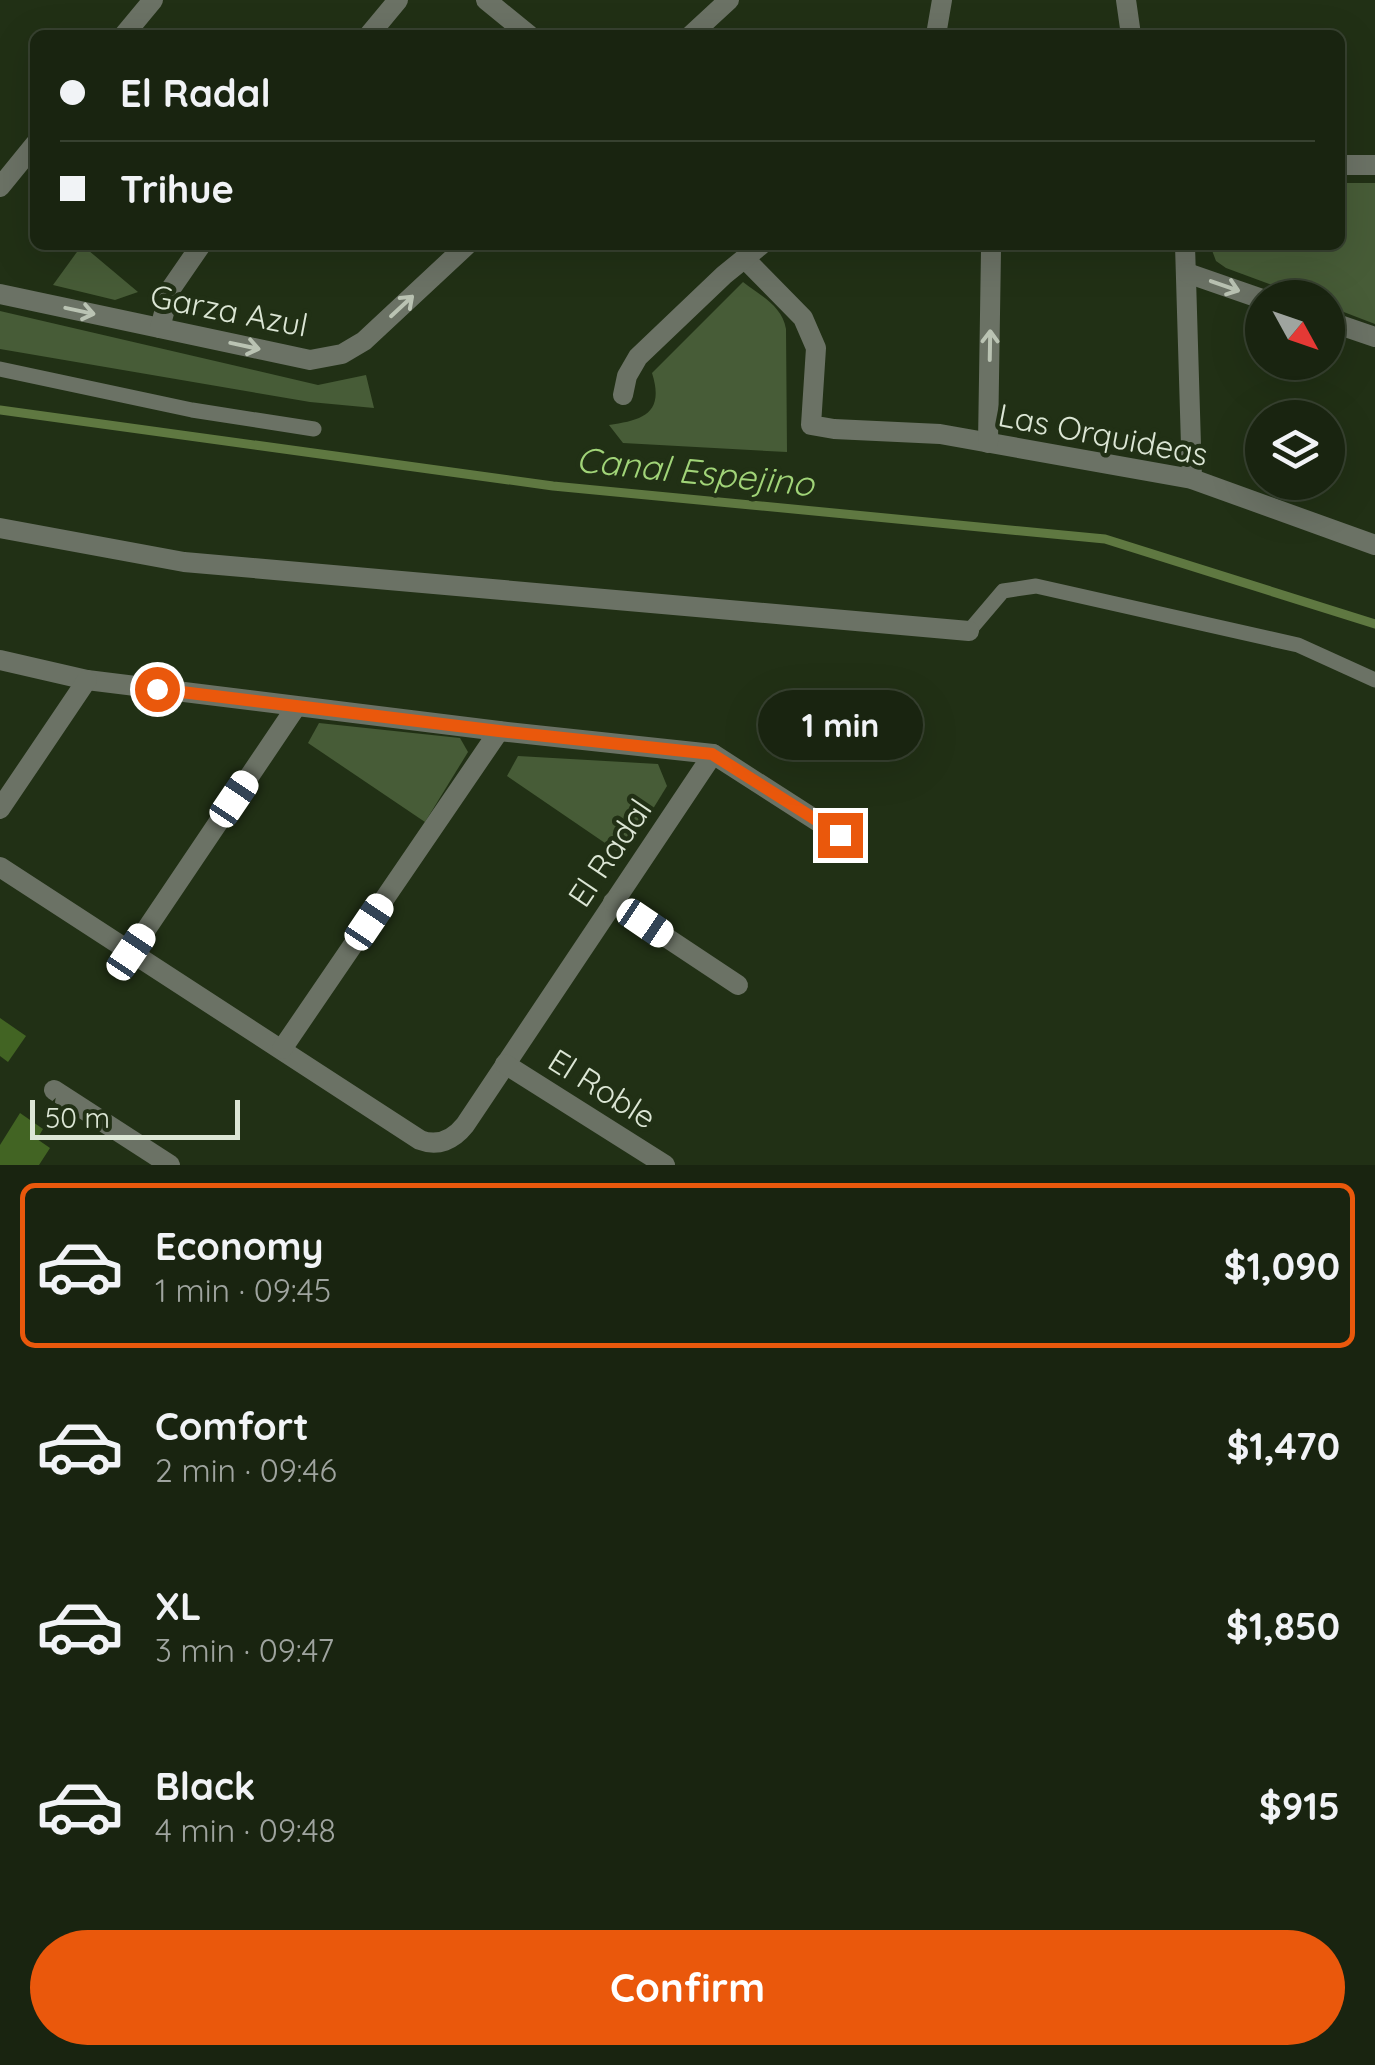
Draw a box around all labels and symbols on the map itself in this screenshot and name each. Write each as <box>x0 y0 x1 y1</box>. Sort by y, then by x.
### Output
street label: Garza Azul <box>147 275 311 345</box>
one-way arrow <box>1208 278 1239 296</box>
north arrow <box>1245 280 1345 380</box>
one-way arrow <box>389 295 414 318</box>
one-way arrow <box>63 303 95 321</box>
one-way arrow <box>980 330 1000 362</box>
one-way arrow <box>228 338 260 357</box>
street label: Las Orquideas <box>995 394 1211 474</box>
water label: Canal Espejino <box>574 437 818 506</box>
route start <box>135 667 180 712</box>
callout: 1 min <box>758 690 922 760</box>
car <box>205 766 263 832</box>
street label: El Radal <box>559 791 660 914</box>
route end <box>818 813 863 858</box>
car <box>340 889 398 955</box>
car <box>612 894 678 952</box>
car <box>102 919 160 985</box>
street label: El Roble <box>541 1040 664 1137</box>
scale bar <box>30 1095 240 1140</box>

